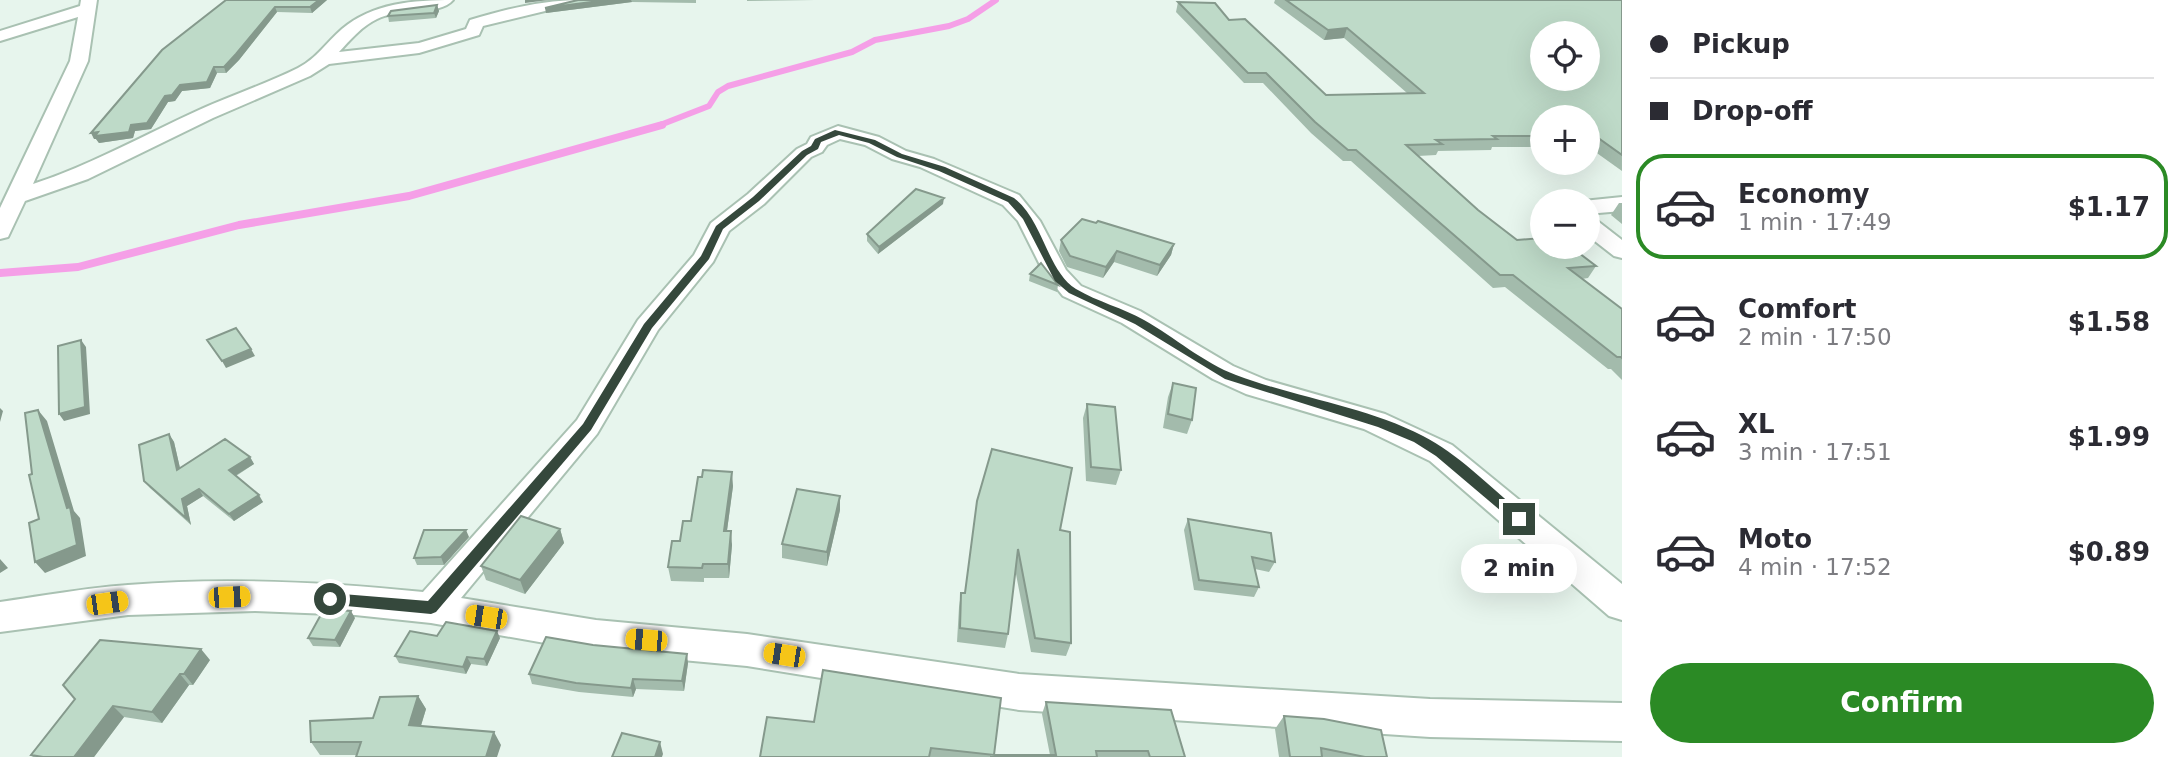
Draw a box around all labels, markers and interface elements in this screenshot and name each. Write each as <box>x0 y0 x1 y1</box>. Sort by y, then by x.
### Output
map controls <box>1530 21 1600 259</box>
button: locate <box>1530 21 1600 91</box>
text: Pickup <box>1692 29 1790 59</box>
text: Drop-off <box>1692 96 1813 126</box>
button: + <box>1530 105 1600 175</box>
icon: car <box>1654 175 1717 238</box>
text: Economy <box>1738 179 1869 209</box>
button: − <box>1530 189 1600 259</box>
text: $1.17 <box>2068 192 2150 222</box>
text: 1 min · 17:49 <box>1738 209 1892 235</box>
icon: car <box>1654 290 1717 353</box>
text: Comfort <box>1738 294 1856 324</box>
text: $1.58 <box>2068 307 2150 337</box>
text: 2 min · 17:50 <box>1738 324 1892 350</box>
icon: car <box>1654 405 1717 468</box>
text: XL <box>1738 409 1775 439</box>
text: $1.99 <box>2068 422 2150 452</box>
text: 3 min · 17:51 <box>1738 439 1892 465</box>
route end <box>1503 503 1535 535</box>
icon: car <box>1654 520 1717 583</box>
text: Moto <box>1738 524 1812 554</box>
text: $0.89 <box>2068 537 2150 567</box>
callout: 2 min <box>1461 544 1577 592</box>
text: 4 min · 17:52 <box>1738 554 1892 580</box>
text: 2 min <box>1483 555 1555 581</box>
route start <box>314 583 346 615</box>
car <box>208 586 251 608</box>
car <box>85 590 130 616</box>
car <box>464 603 509 631</box>
car <box>625 628 668 652</box>
car <box>762 641 807 669</box>
button: Confirm <box>1650 663 2154 743</box>

